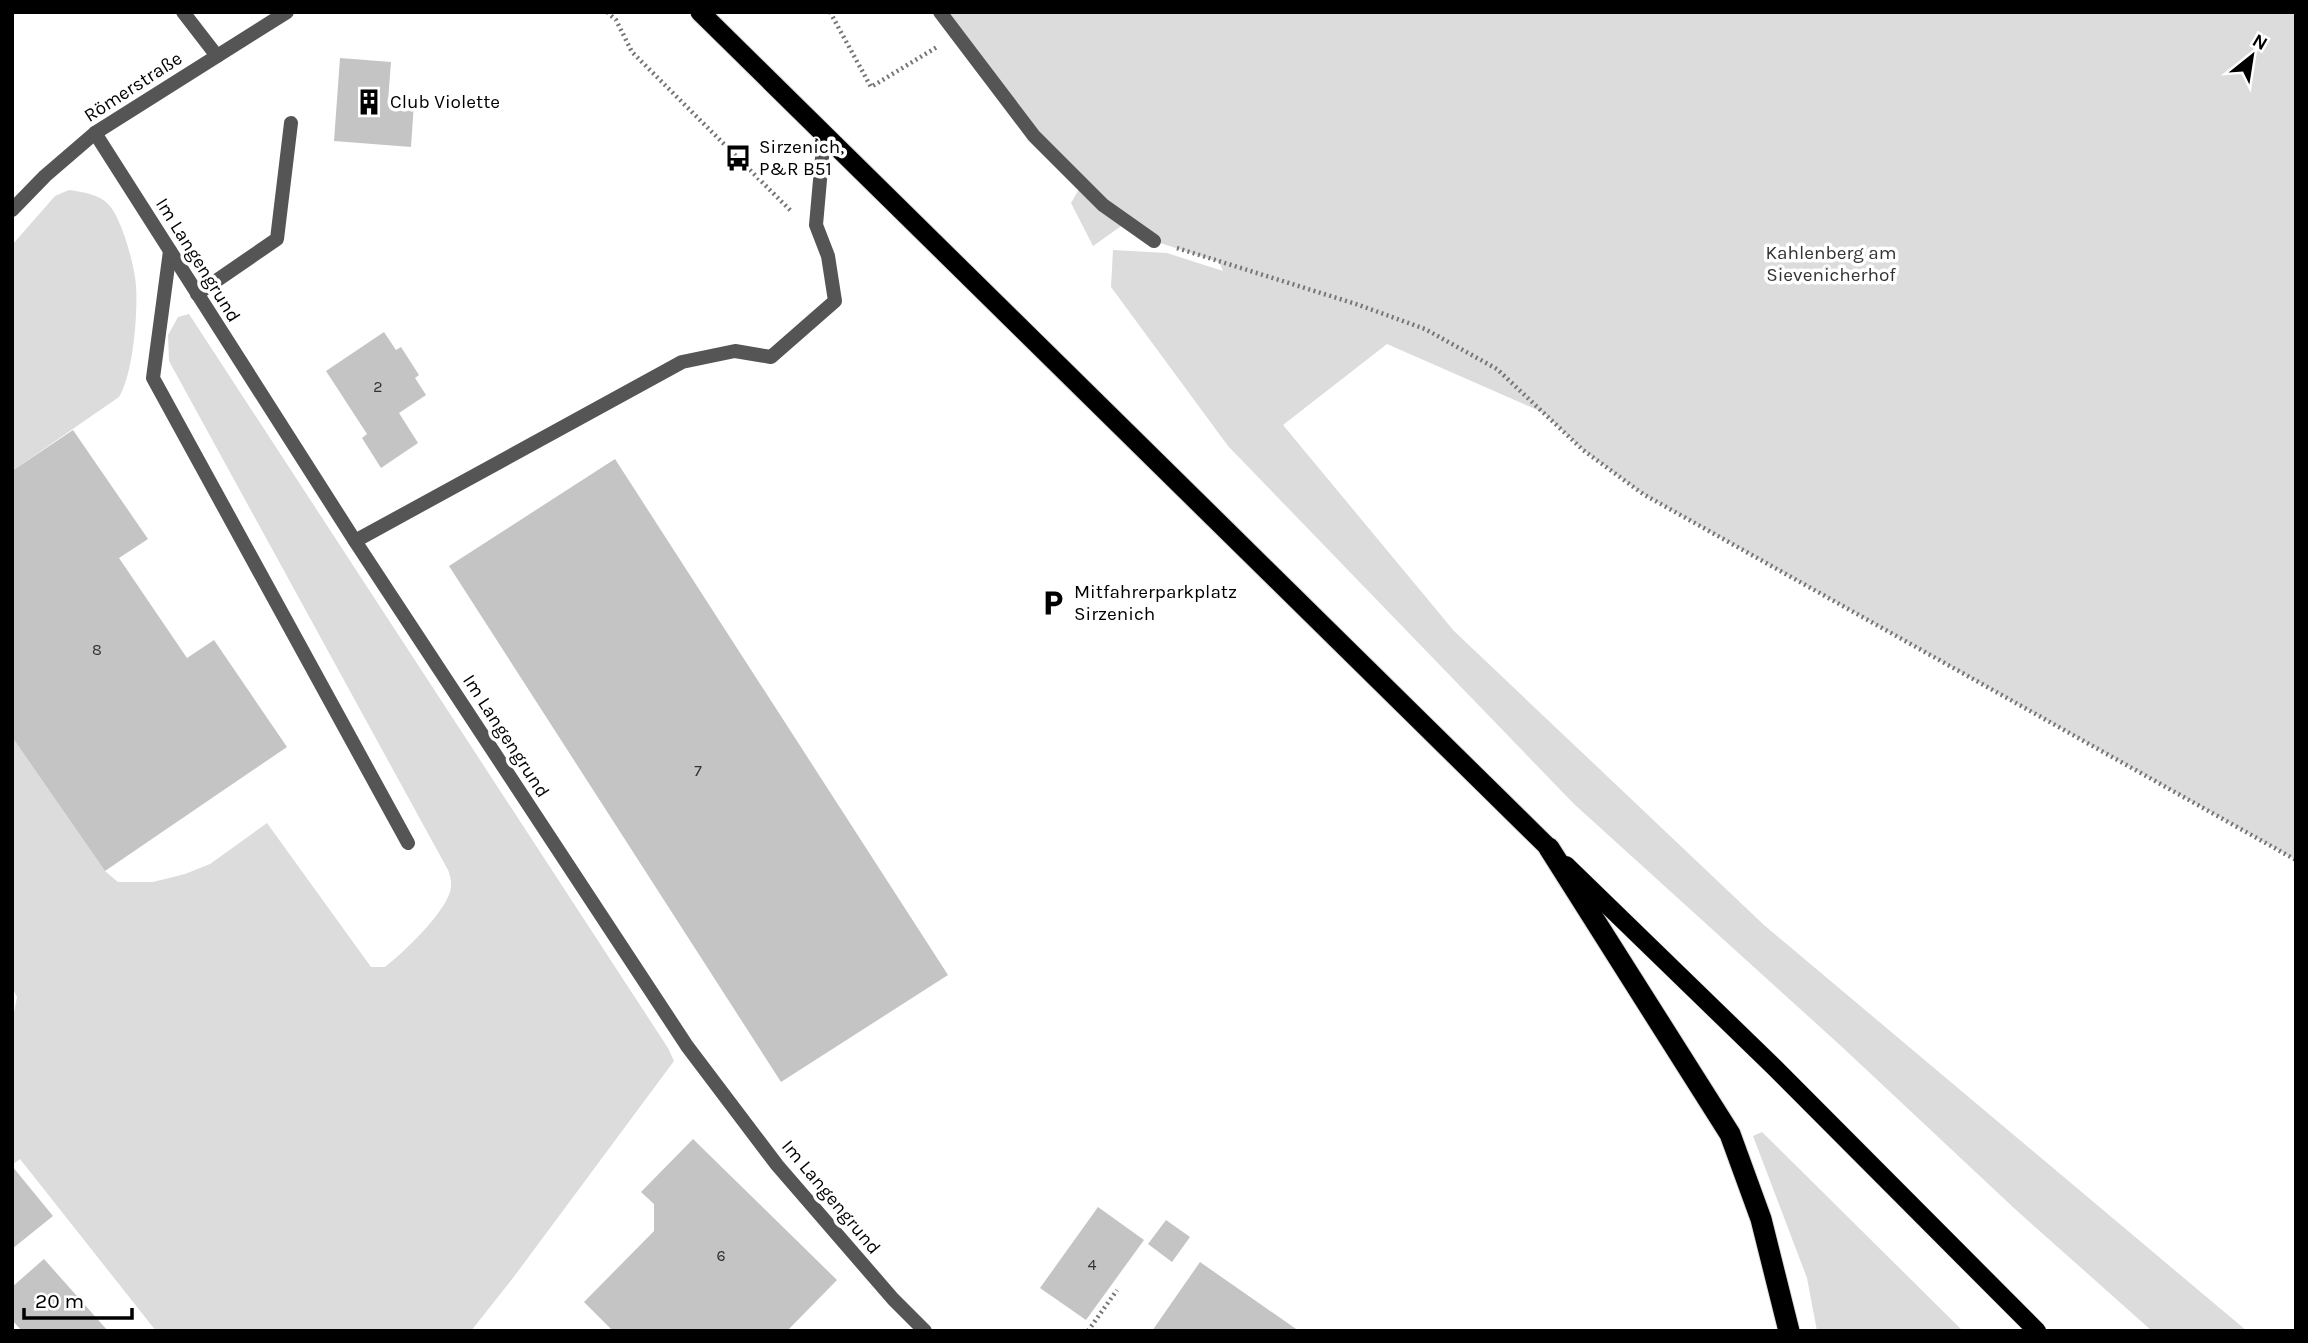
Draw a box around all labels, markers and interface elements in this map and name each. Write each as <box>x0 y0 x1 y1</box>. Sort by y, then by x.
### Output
north arrow <box>2217 21 2287 91</box>
text: N <box>2249 29 2271 55</box>
street label: Römerstraße <box>80 47 186 127</box>
building icon: Club Violette <box>354 87 384 117</box>
place label: Club Violette <box>390 91 500 113</box>
place label: Sirzenich, P&R B51 <box>759 136 844 180</box>
bus stop icon: Sirzenich, P&R B51 <box>723 143 753 173</box>
street label: Im Langengrund <box>151 194 245 326</box>
park label: Kahlenberg am Sievenicherhof <box>1765 242 1897 286</box>
house number: 2 <box>373 377 383 396</box>
place label: Mitfahrerparkplatz Sirzenich <box>1074 581 1237 625</box>
parking icon: Mitfahrerparkplatz Sirzenich <box>1038 588 1068 618</box>
house number: 8 <box>92 640 102 659</box>
street label: Im Langengrund <box>458 670 554 802</box>
house number: 7 <box>694 761 702 780</box>
street label: Im Langengrund <box>777 1135 885 1259</box>
house number: 6 <box>716 1246 726 1265</box>
house number: 4 <box>1088 1255 1097 1274</box>
scale bar <box>24 1276 133 1320</box>
text: 20 m <box>35 1289 84 1313</box>

